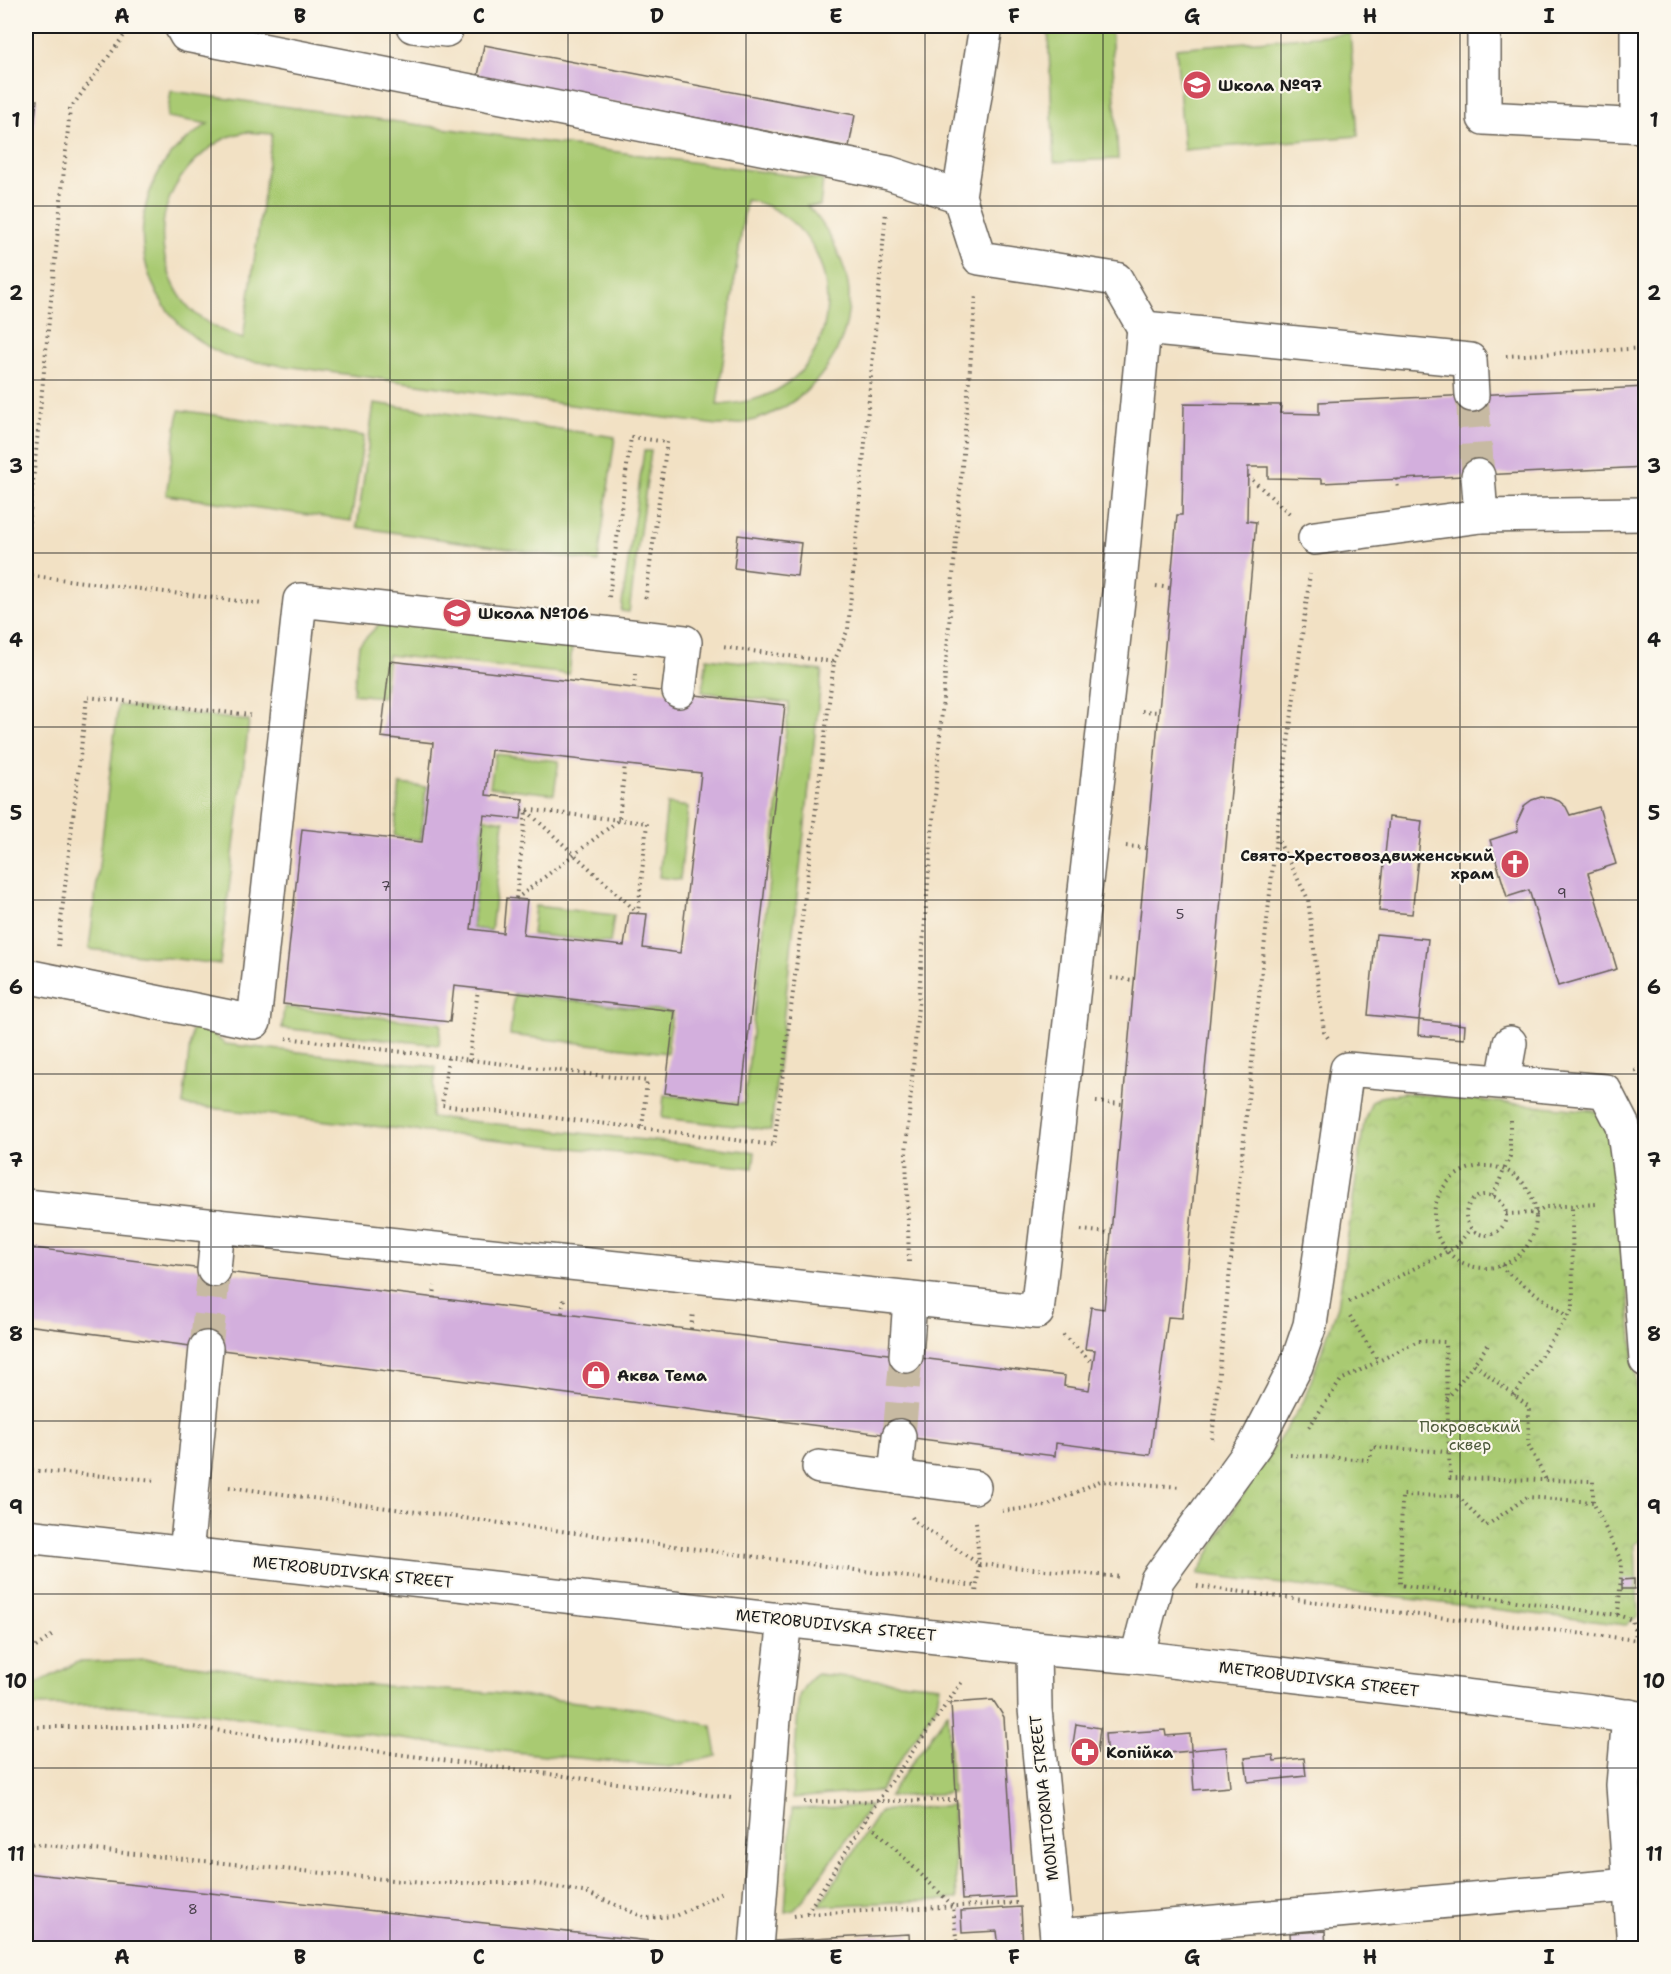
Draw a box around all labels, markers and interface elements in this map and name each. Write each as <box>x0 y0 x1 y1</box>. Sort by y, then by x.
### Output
text: A <box>114 3 130 29</box>
text: B <box>294 3 306 29</box>
text: C <box>473 3 485 29</box>
text: D <box>650 3 664 29</box>
text: E <box>829 3 843 29</box>
text: F <box>1008 3 1020 29</box>
text: G <box>1184 3 1200 29</box>
text: H <box>1363 3 1377 29</box>
text: I <box>1543 3 1555 29</box>
school or university icon: Школа №97 <box>1181 69 1213 101</box>
place label: Школа №97 <box>1218 75 1322 96</box>
text: 1 <box>11 107 21 133</box>
text: 1 <box>1649 107 1659 133</box>
text: 2 <box>9 280 23 306</box>
text: 2 <box>1647 280 1661 306</box>
text: 3 <box>9 453 23 479</box>
text: 3 <box>1647 453 1661 479</box>
school or university icon: Школа №106 <box>441 597 473 629</box>
place label: Школа №106 <box>478 603 589 624</box>
text: 4 <box>9 627 23 653</box>
text: 4 <box>1647 627 1661 653</box>
text: 5 <box>10 800 22 826</box>
text: 5 <box>1648 800 1660 826</box>
place label: Свято-Хрестовоздвиженський храм <box>1240 845 1495 884</box>
church icon: Свято-Хрестовоздвиженський храм <box>1499 848 1531 880</box>
house number: 7 <box>381 877 391 895</box>
house number: 9 <box>1557 884 1567 902</box>
house number: 5 <box>1176 905 1184 923</box>
text: 6 <box>9 974 23 1000</box>
text: 6 <box>1647 974 1661 1000</box>
text: 7 <box>9 1147 23 1173</box>
text: 7 <box>1647 1147 1661 1173</box>
text: 8 <box>9 1321 23 1347</box>
text: 8 <box>1647 1321 1661 1347</box>
shop icon: Аква Тема <box>580 1359 612 1391</box>
place label: Аква Тема <box>617 1365 707 1386</box>
park label: Покровський сквер <box>1420 1416 1520 1455</box>
text: 9 <box>9 1494 23 1520</box>
text: 9 <box>1647 1494 1661 1520</box>
street label: METROBUDIVSKA STREET <box>252 1551 454 1593</box>
street label: METROBUDIVSKA STREET <box>735 1604 937 1646</box>
street label: METROBUDIVSKA STREET <box>1218 1656 1420 1702</box>
text: 10 <box>5 1668 27 1694</box>
text: 10 <box>1643 1668 1665 1694</box>
street label: MONITORNA STREET <box>1025 1714 1063 1882</box>
pharmacy icon: Копійка <box>1069 1736 1101 1768</box>
place label: Копійка <box>1106 1742 1173 1763</box>
text: 11 <box>7 1841 25 1867</box>
text: 11 <box>1645 1841 1663 1867</box>
house number: 8 <box>188 1900 198 1918</box>
text: A <box>114 1944 130 1970</box>
text: B <box>294 1944 306 1970</box>
text: C <box>473 1944 485 1970</box>
text: D <box>650 1944 664 1970</box>
text: E <box>829 1944 843 1970</box>
text: F <box>1008 1944 1020 1970</box>
text: G <box>1184 1944 1200 1970</box>
text: H <box>1363 1944 1377 1970</box>
text: I <box>1543 1944 1555 1970</box>

